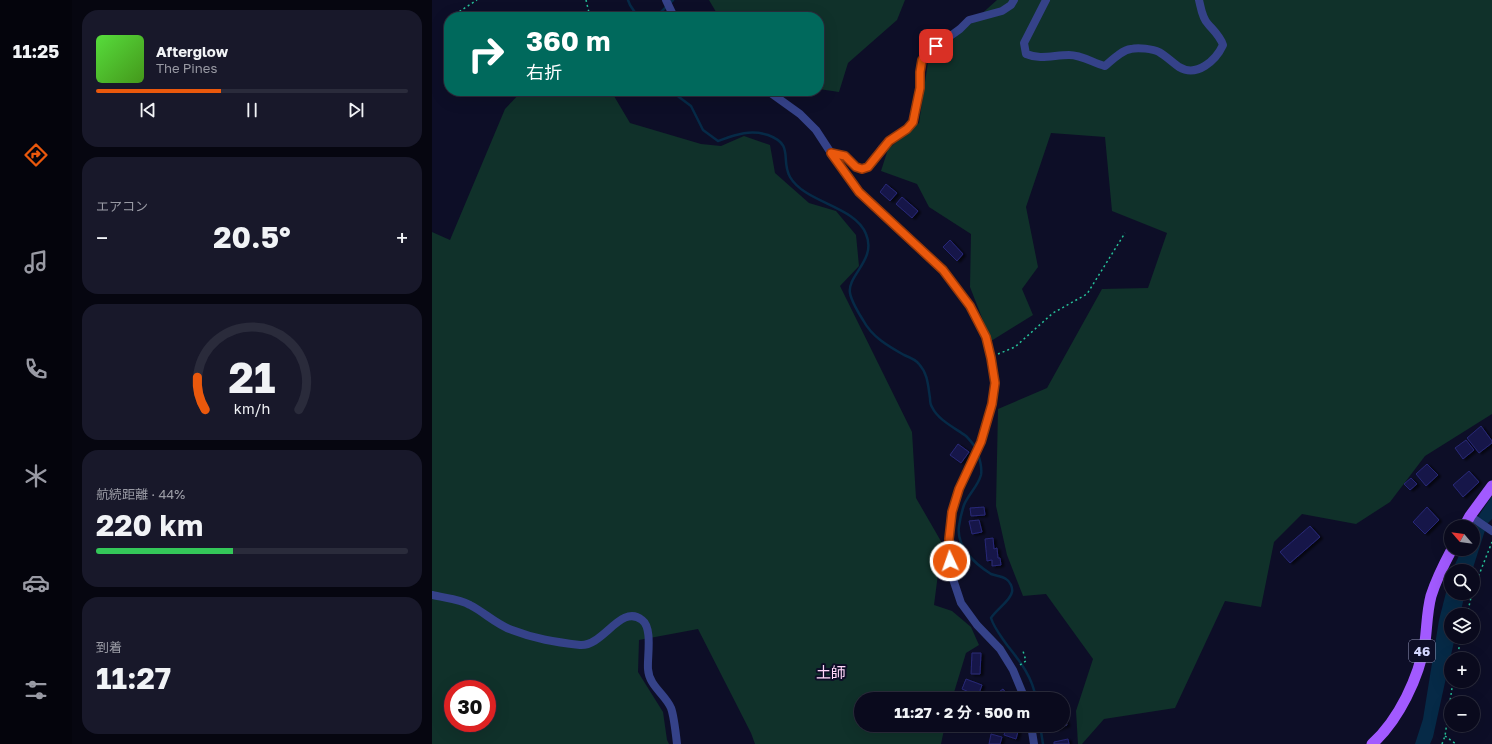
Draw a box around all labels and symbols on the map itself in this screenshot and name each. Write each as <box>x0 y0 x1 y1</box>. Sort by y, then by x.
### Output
pin <box>919 29 953 63</box>
north arrow <box>1444 520 1480 556</box>
position arrow <box>929 540 971 582</box>
road number: 46 <box>1409 640 1435 662</box>
district label: 土師 <box>816 663 846 681</box>
speed limit sign: 30 <box>444 680 496 732</box>

